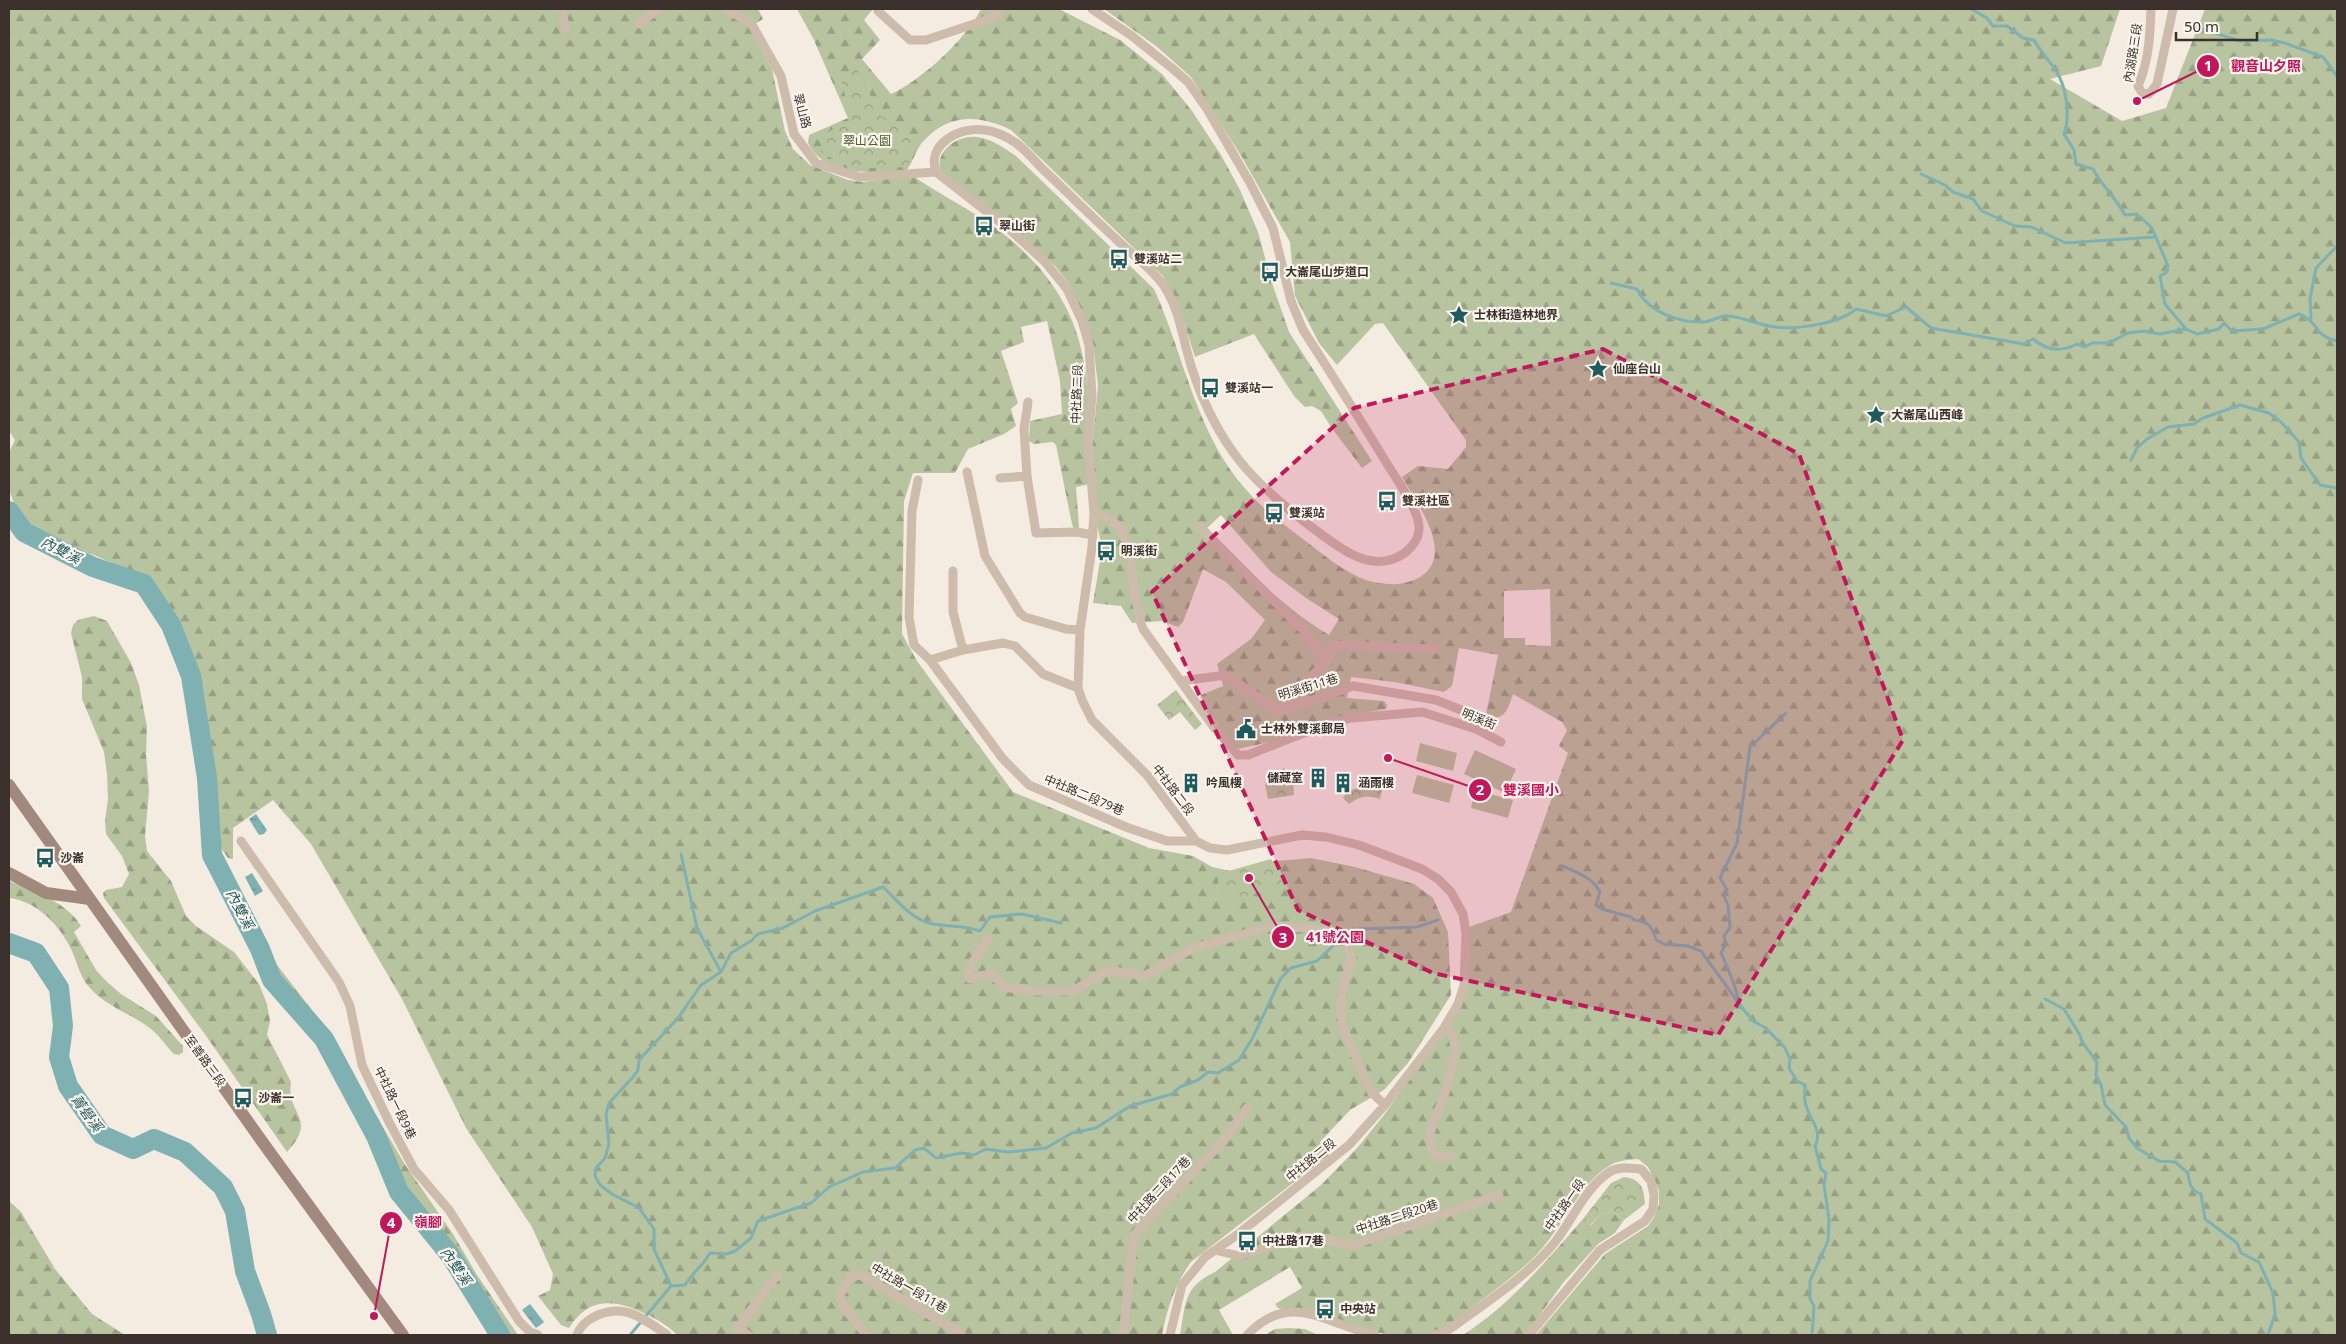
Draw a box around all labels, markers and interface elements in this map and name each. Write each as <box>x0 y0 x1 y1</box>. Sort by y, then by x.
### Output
scale bar <box>2176 10 2257 42</box>
text: 50 m <box>2184 16 2219 36</box>
street label: 內湖路三段 <box>2119 22 2146 84</box>
callout: 觀音山夕照 <box>2196 52 2311 81</box>
text: 1 <box>2204 55 2212 75</box>
text: 觀音山夕照 <box>2231 56 2301 75</box>
street label: 翠山路 <box>790 91 815 130</box>
park label: 翠山公園 <box>843 132 891 149</box>
bus stop icon: 翠山街 <box>973 215 995 237</box>
place label: 翠山街 <box>999 217 1035 234</box>
bus stop icon: 雙溪站二 <box>1108 248 1130 270</box>
place label: 雙溪站二 <box>1134 250 1182 267</box>
bus stop icon: 大崙尾山步道口 <box>1259 261 1281 283</box>
place label: 大崙尾山步道口 <box>1285 263 1369 280</box>
place icon: 士林街造林地界 <box>1448 304 1470 326</box>
place label: 士林街造林地界 <box>1474 306 1558 323</box>
place icon: 仙座台山 <box>1587 358 1609 380</box>
place label: 仙座台山 <box>1613 360 1661 377</box>
street label: 中社路二段 <box>1067 364 1086 424</box>
bus stop icon: 雙溪站一 <box>1199 377 1221 399</box>
place label: 雙溪站一 <box>1225 379 1273 396</box>
place icon: 大崙尾山西峰 <box>1865 404 1887 426</box>
place label: 大崙尾山西峰 <box>1891 406 1963 423</box>
bus stop icon: 雙溪社區 <box>1376 490 1398 512</box>
place label: 雙溪社區 <box>1402 492 1450 509</box>
bus stop icon: 雙溪站 <box>1263 502 1285 524</box>
place label: 雙溪站 <box>1289 504 1325 521</box>
water label: 內雙溪 <box>38 532 86 568</box>
bus stop icon: 明溪街 <box>1095 540 1117 562</box>
place label: 明溪街 <box>1121 542 1157 559</box>
street label: 明溪街11巷 <box>1276 669 1340 704</box>
street label: 明溪街 <box>1459 704 1499 733</box>
public building icon: 士林外雙溪郵局 <box>1235 718 1257 740</box>
place label: 士林外雙溪郵局 <box>1261 720 1345 737</box>
street label: 中社路二段 <box>1149 761 1198 819</box>
building icon: 儲藏室 <box>1307 767 1329 789</box>
place label: 儲藏室 <box>1267 769 1303 786</box>
street label: 中社路二段79巷 <box>1041 770 1127 819</box>
building icon: 吟風樓 <box>1180 772 1202 794</box>
building icon: 涵雨樓 <box>1332 772 1354 794</box>
place label: 吟風樓 <box>1206 774 1242 791</box>
place label: 涵雨樓 <box>1358 774 1394 791</box>
callout: 雙溪國小 <box>1468 775 1569 804</box>
text: 2 <box>1476 779 1485 799</box>
text: 雙溪國小 <box>1503 780 1559 799</box>
bus stop icon: 沙崙 <box>34 847 56 869</box>
place label: 沙崙 <box>60 849 84 866</box>
water label: 內雙溪 <box>222 886 259 934</box>
callout: 41號公園 <box>1271 923 1374 952</box>
text: 3 <box>1279 927 1287 947</box>
text: 41號公園 <box>1306 927 1364 946</box>
street label: 至善路三段 <box>181 1031 230 1090</box>
street label: 中社路一段9巷 <box>371 1064 420 1142</box>
bus stop icon: 沙崙一 <box>232 1087 254 1109</box>
place label: 沙崙一 <box>258 1089 294 1106</box>
water label: 菁礐溪 <box>67 1090 109 1137</box>
street label: 中社路二段 <box>1282 1134 1339 1185</box>
street label: 中社路二段17巷 <box>1123 1153 1194 1227</box>
street label: 中社路一段 <box>1540 1175 1589 1234</box>
street label: 中社路二段20巷 <box>1353 1195 1440 1238</box>
callout: 嶺腳 <box>379 1208 452 1237</box>
text: 4 <box>387 1212 396 1232</box>
text: 嶺腳 <box>414 1212 442 1231</box>
bus stop icon: 中社路17巷 <box>1236 1230 1258 1252</box>
place label: 中社路17巷 <box>1262 1232 1324 1249</box>
water label: 內雙溪 <box>437 1243 477 1290</box>
street label: 中社路一段11巷 <box>868 1259 951 1316</box>
bus stop icon: 中央站 <box>1314 1298 1336 1320</box>
place label: 中央站 <box>1340 1300 1376 1317</box>

